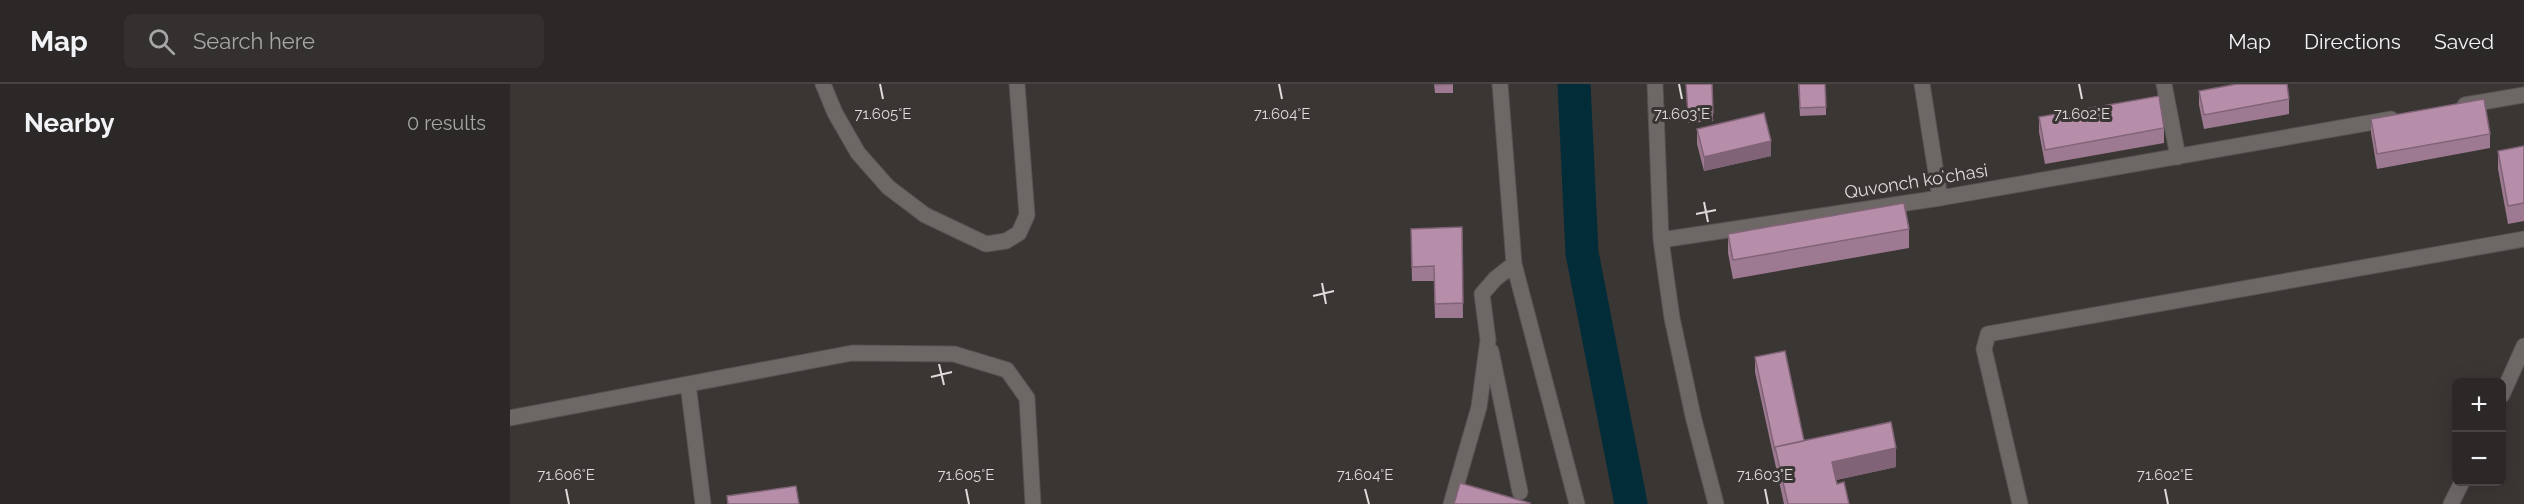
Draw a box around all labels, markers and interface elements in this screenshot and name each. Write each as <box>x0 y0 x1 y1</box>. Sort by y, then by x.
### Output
search box <box>124 14 544 68</box>
text: Map <box>30 25 88 58</box>
icon: search <box>145 25 178 58</box>
text: Search here <box>193 28 315 54</box>
text: Map <box>2228 29 2271 54</box>
text: Directions <box>2304 29 2401 54</box>
text: Saved <box>2434 29 2494 54</box>
text: 71.605°E <box>855 105 911 123</box>
text: 71.604°E <box>1254 105 1310 123</box>
text: 71.603°E <box>1654 105 1710 123</box>
text: 71.602°E <box>2054 105 2110 123</box>
text: Nearby <box>24 108 114 138</box>
text: 0 results <box>407 111 486 135</box>
street label: Quvonch koʻchasi <box>1843 159 1989 203</box>
map controls <box>2452 378 2506 486</box>
button: + <box>2452 378 2506 432</box>
button: − <box>2452 432 2506 486</box>
text: 71.606°E <box>537 466 595 484</box>
text: 71.605°E <box>938 466 994 484</box>
text: 71.604°E <box>1337 466 1393 484</box>
text: 71.603°E <box>1737 466 1793 484</box>
text: 71.602°E <box>2137 466 2193 484</box>

